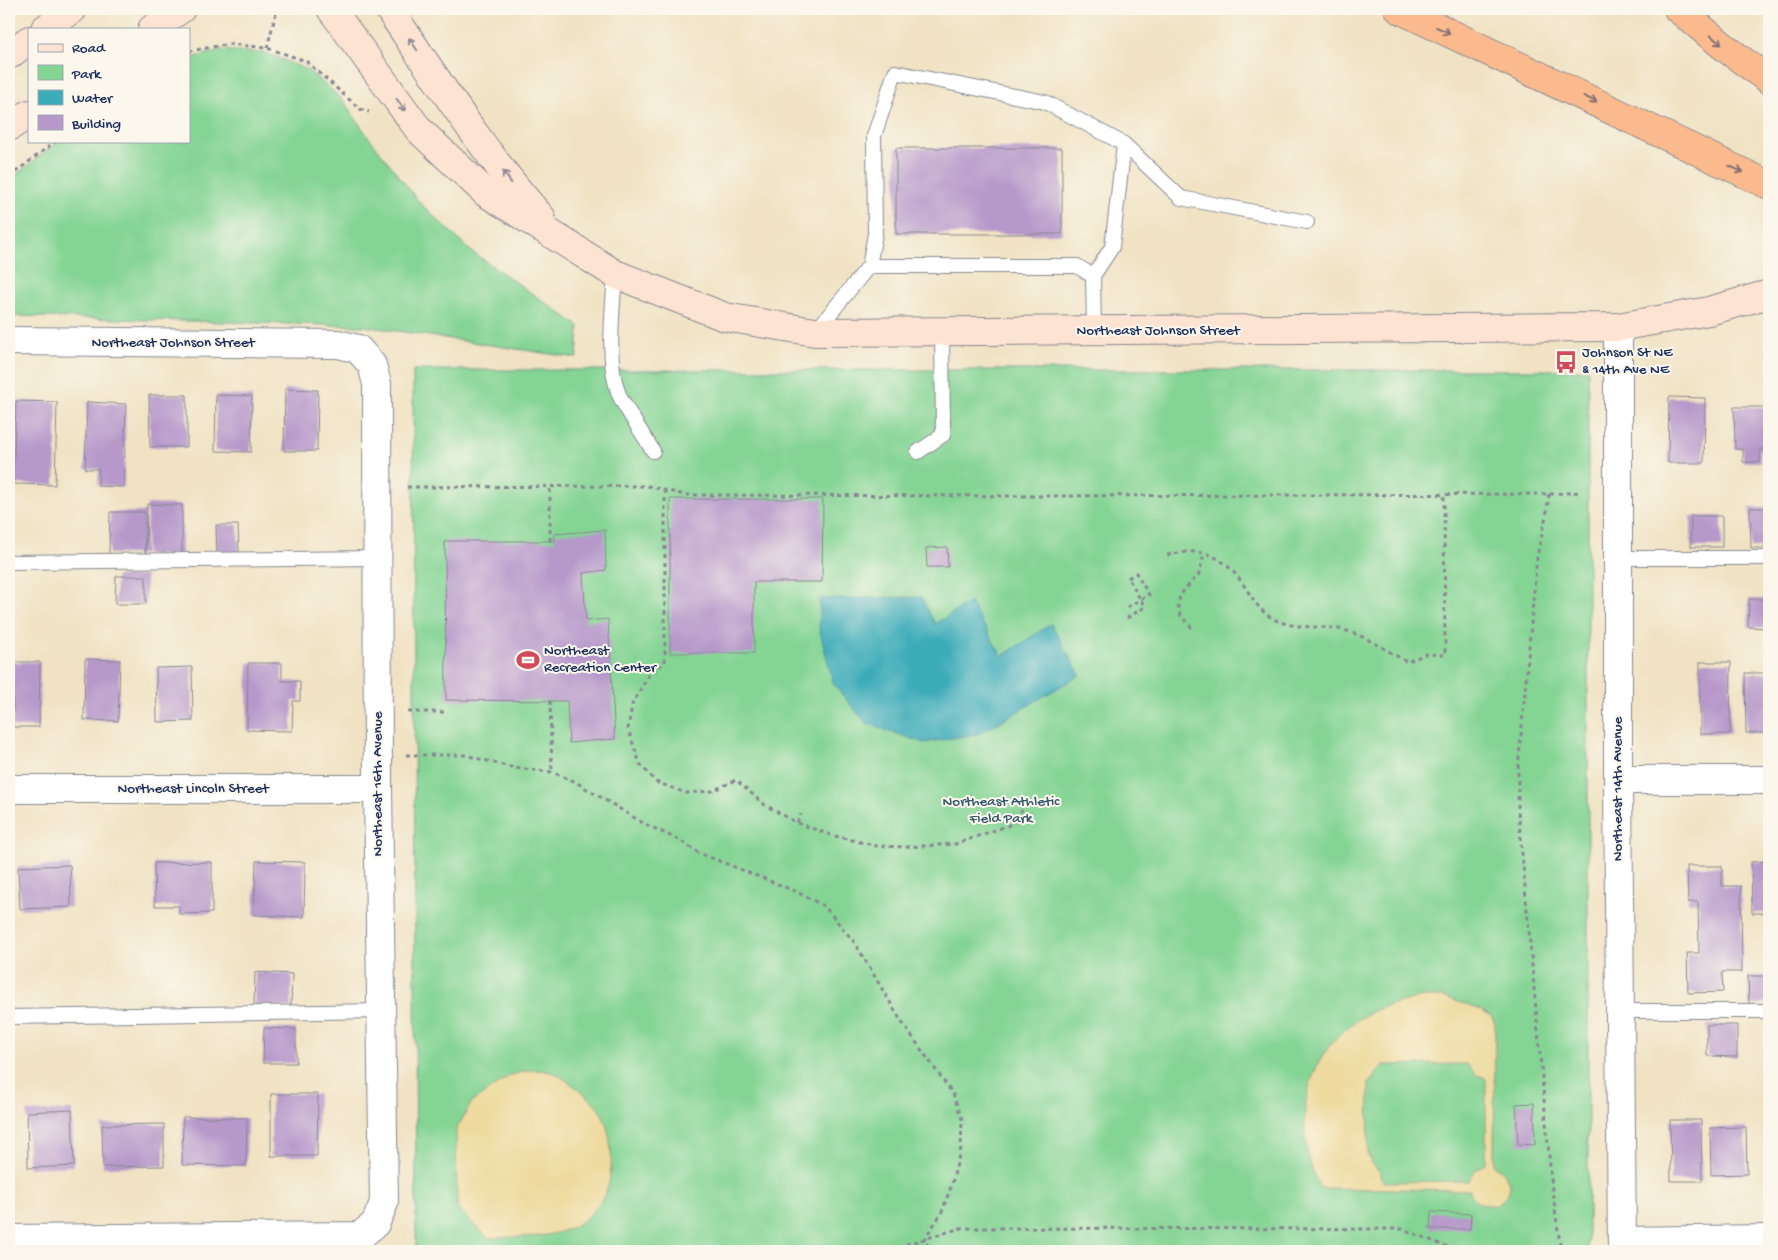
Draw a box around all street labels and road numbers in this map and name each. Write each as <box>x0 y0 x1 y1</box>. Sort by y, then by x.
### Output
street label: Northeast Johnson Street <box>1076 322 1241 340</box>
street label: Northeast Johnson Street <box>91 334 256 352</box>
street label: Northeast 16th Avenue <box>369 711 387 856</box>
street label: Northeast 14th Avenue <box>1609 717 1627 861</box>
street label: Northeast Lincoln Street <box>117 780 270 798</box>

